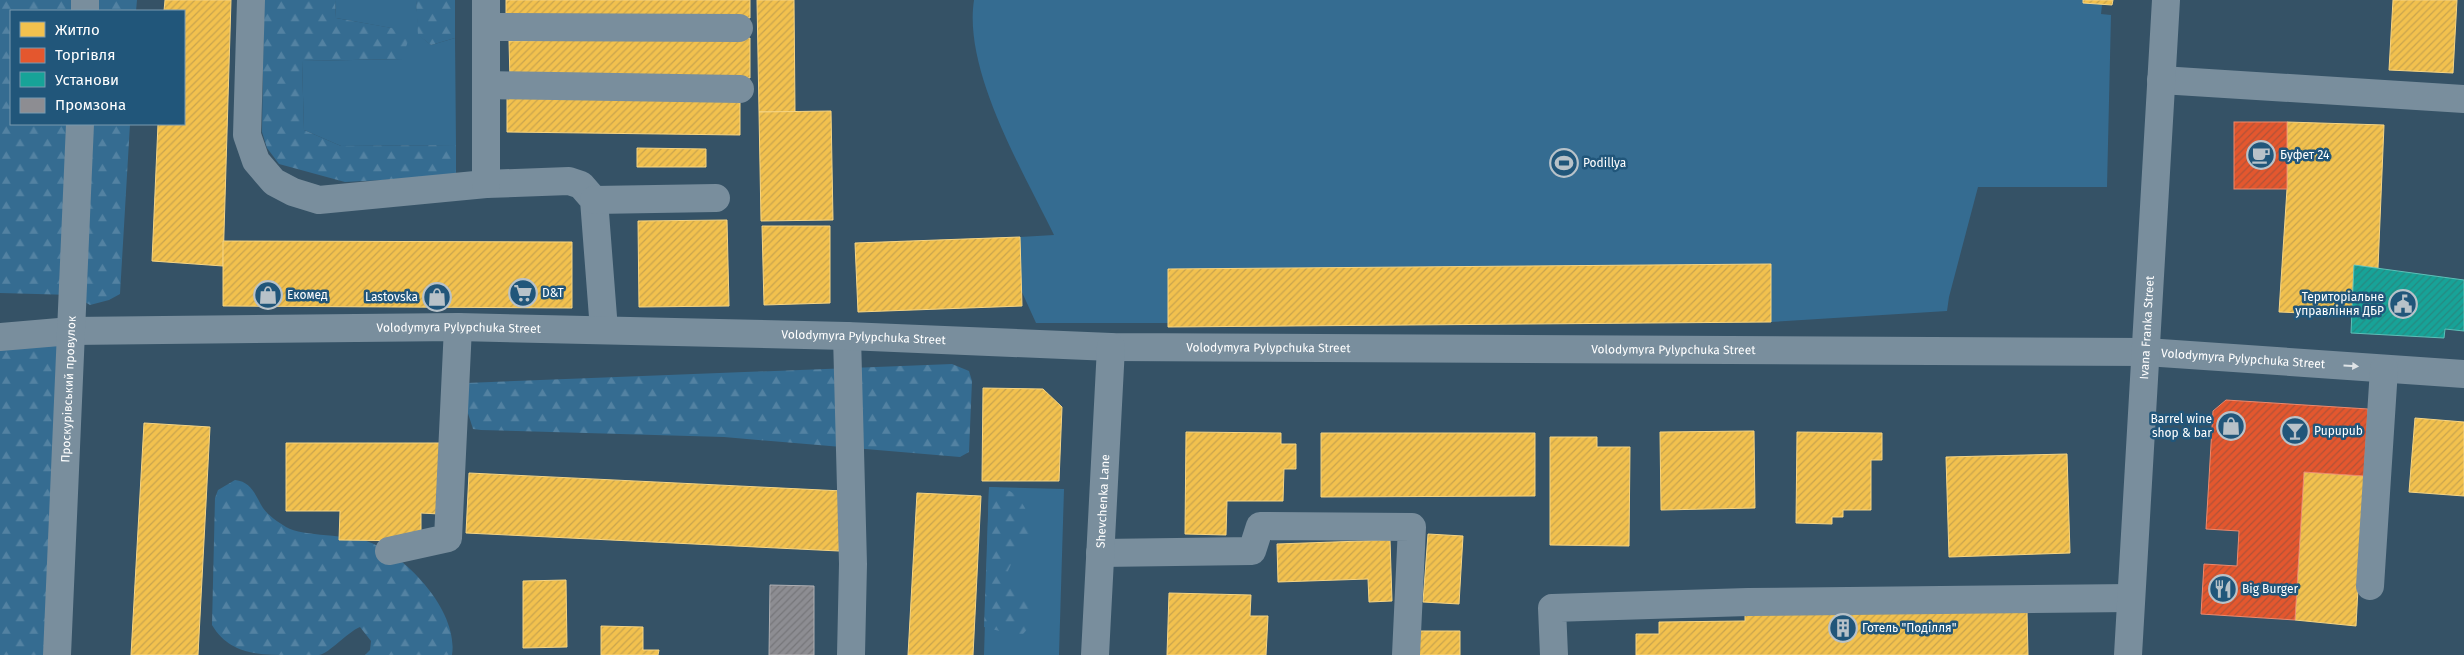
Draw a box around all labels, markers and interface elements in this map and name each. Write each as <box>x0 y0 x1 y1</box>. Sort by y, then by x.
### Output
legend <box>10 10 185 125</box>
text: Житло <box>55 21 100 39</box>
text: Торгівля <box>55 46 115 64</box>
text: Установи <box>55 71 119 89</box>
text: Промзона <box>55 96 126 114</box>
cafe icon: Буфет 24 <box>2246 140 2276 170</box>
sports icon: Podillya <box>1549 148 1579 178</box>
place label: Буфет 24 <box>2280 148 2330 162</box>
place label: Podillya <box>1583 156 1626 170</box>
street label: Ivana Franka Street <box>2137 275 2157 380</box>
supermarket icon: D&T <box>508 278 538 308</box>
shop icon: Екомед <box>253 280 283 310</box>
shop icon: Lastovska <box>422 282 452 312</box>
place label: D&T <box>542 286 565 300</box>
place label: Екомед <box>287 288 328 302</box>
public building icon: Територіальне управління ДБР <box>2388 289 2418 319</box>
place label: Lastovska <box>365 290 418 304</box>
place label: Територіальне управління ДБР <box>2295 290 2384 318</box>
street label: Проскурівський провулок <box>58 315 79 463</box>
street label: Volodymyra Pylypchuka Street <box>376 320 542 336</box>
street label: Volodymyra Pylypchuka Street <box>781 327 947 347</box>
street label: Volodymyra Pylypchuka Street <box>1186 340 1351 355</box>
street label: Volodymyra Pylypchuka Street <box>1591 342 1756 357</box>
street label: Volodymyra Pylypchuka Street <box>2161 346 2326 371</box>
one-way arrow <box>2344 363 2360 371</box>
shop icon: Barrel wine shop & bar <box>2216 411 2246 441</box>
place label: Barrel wine shop & bar <box>2150 412 2212 440</box>
bar icon: Pupupub <box>2280 416 2310 446</box>
place label: Pupupub <box>2314 424 2363 438</box>
street label: Shevchenka Lane <box>1094 454 1112 549</box>
restaurant icon: Big Burger <box>2208 574 2238 604</box>
place label: Big Burger <box>2242 582 2298 596</box>
building icon: Готель "Поділля" <box>1828 613 1858 643</box>
place label: Готель "Поділля" <box>1862 621 1957 635</box>

